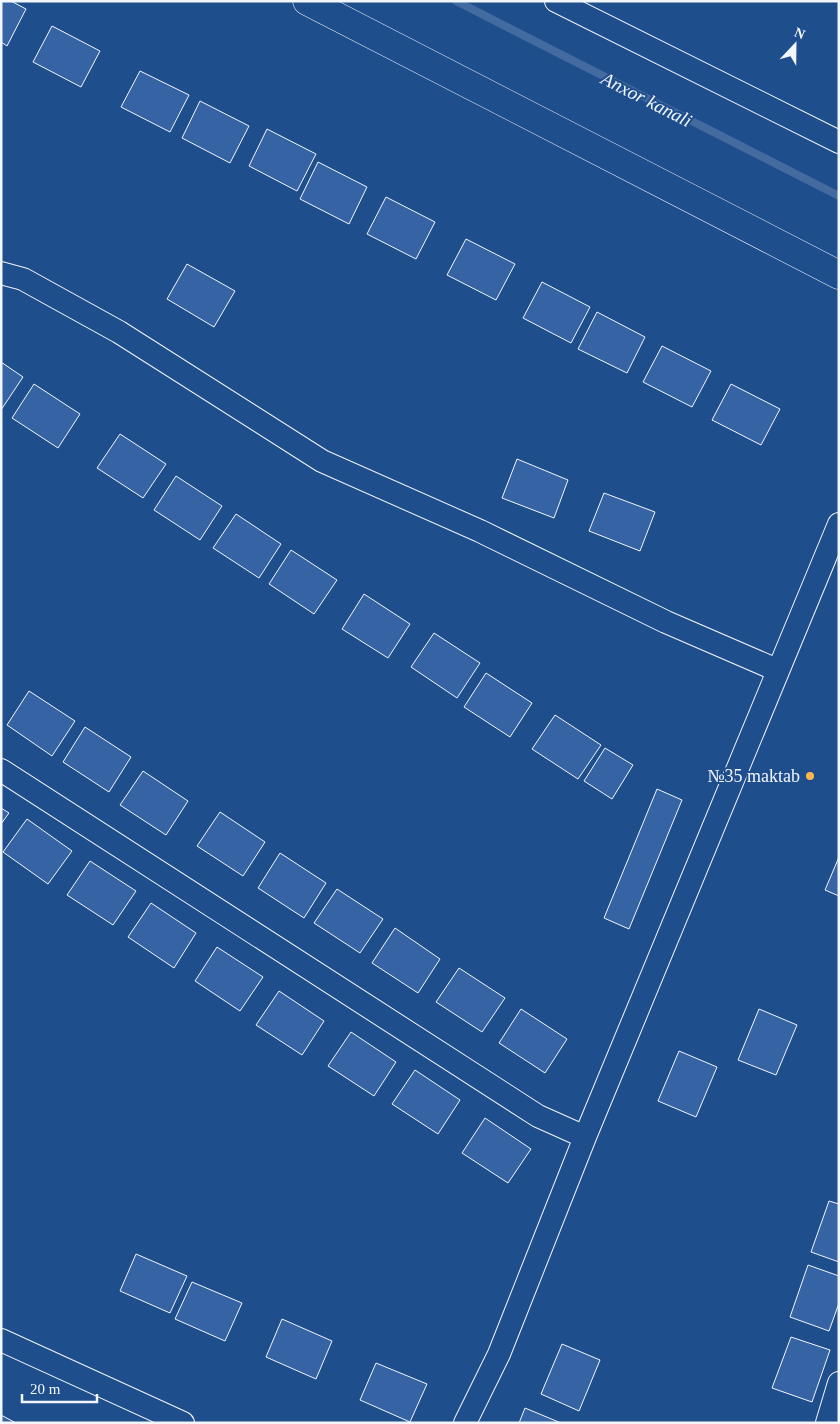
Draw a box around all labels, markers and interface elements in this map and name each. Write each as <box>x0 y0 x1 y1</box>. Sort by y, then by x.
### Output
north arrow <box>770 20 820 70</box>
text: N <box>792 25 807 42</box>
water label: Anxor kanali <box>596 67 696 131</box>
place label: №35 maktab <box>707 766 800 786</box>
marker: №35 maktab <box>804 770 816 782</box>
scale bar <box>22 1372 98 1404</box>
text: 20 m <box>30 1381 61 1397</box>

